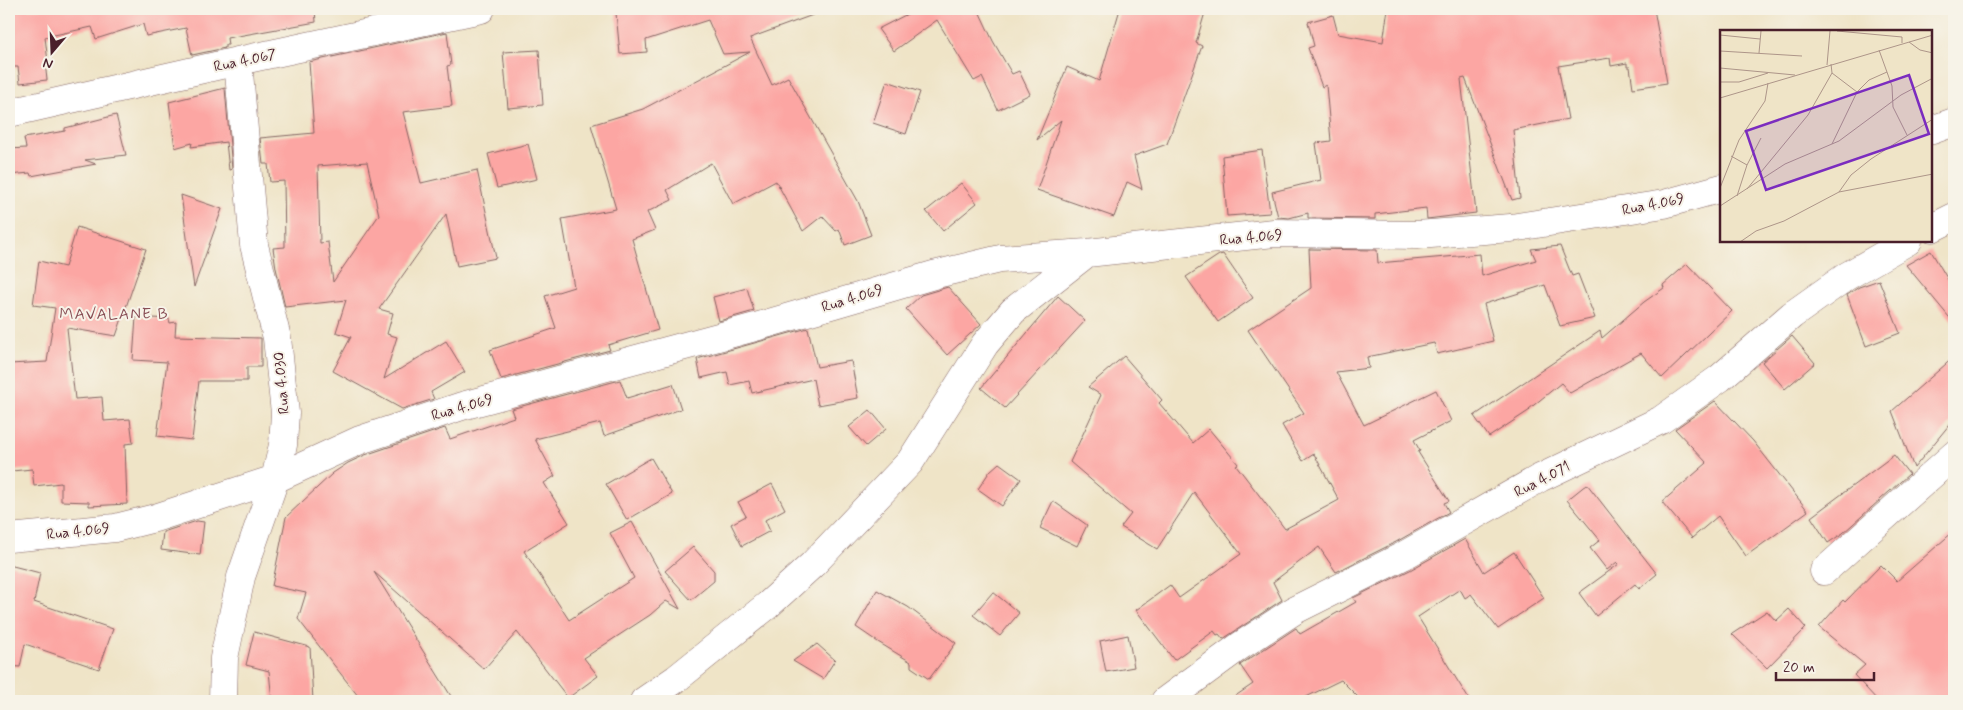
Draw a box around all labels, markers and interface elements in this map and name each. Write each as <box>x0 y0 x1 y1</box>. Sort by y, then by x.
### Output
north arrow <box>28 28 78 78</box>
inset map <box>1720 30 1933 242</box>
street label: Rua 4.067 <box>212 45 278 77</box>
text: N <box>41 53 55 73</box>
street label: Rua 4.069 <box>1620 189 1686 221</box>
street label: Rua 4.069 <box>1219 225 1284 251</box>
street label: Rua 4.069 <box>819 280 885 318</box>
district label: MAVALANE B <box>59 304 169 325</box>
street label: Rua 4.030 <box>269 351 295 415</box>
street label: Rua 4.069 <box>429 390 495 426</box>
street label: Rua 4.071 <box>1511 457 1574 503</box>
street label: Rua 4.069 <box>46 519 111 545</box>
scale bar <box>1776 650 1873 682</box>
text: 20 m <box>1783 658 1815 678</box>

